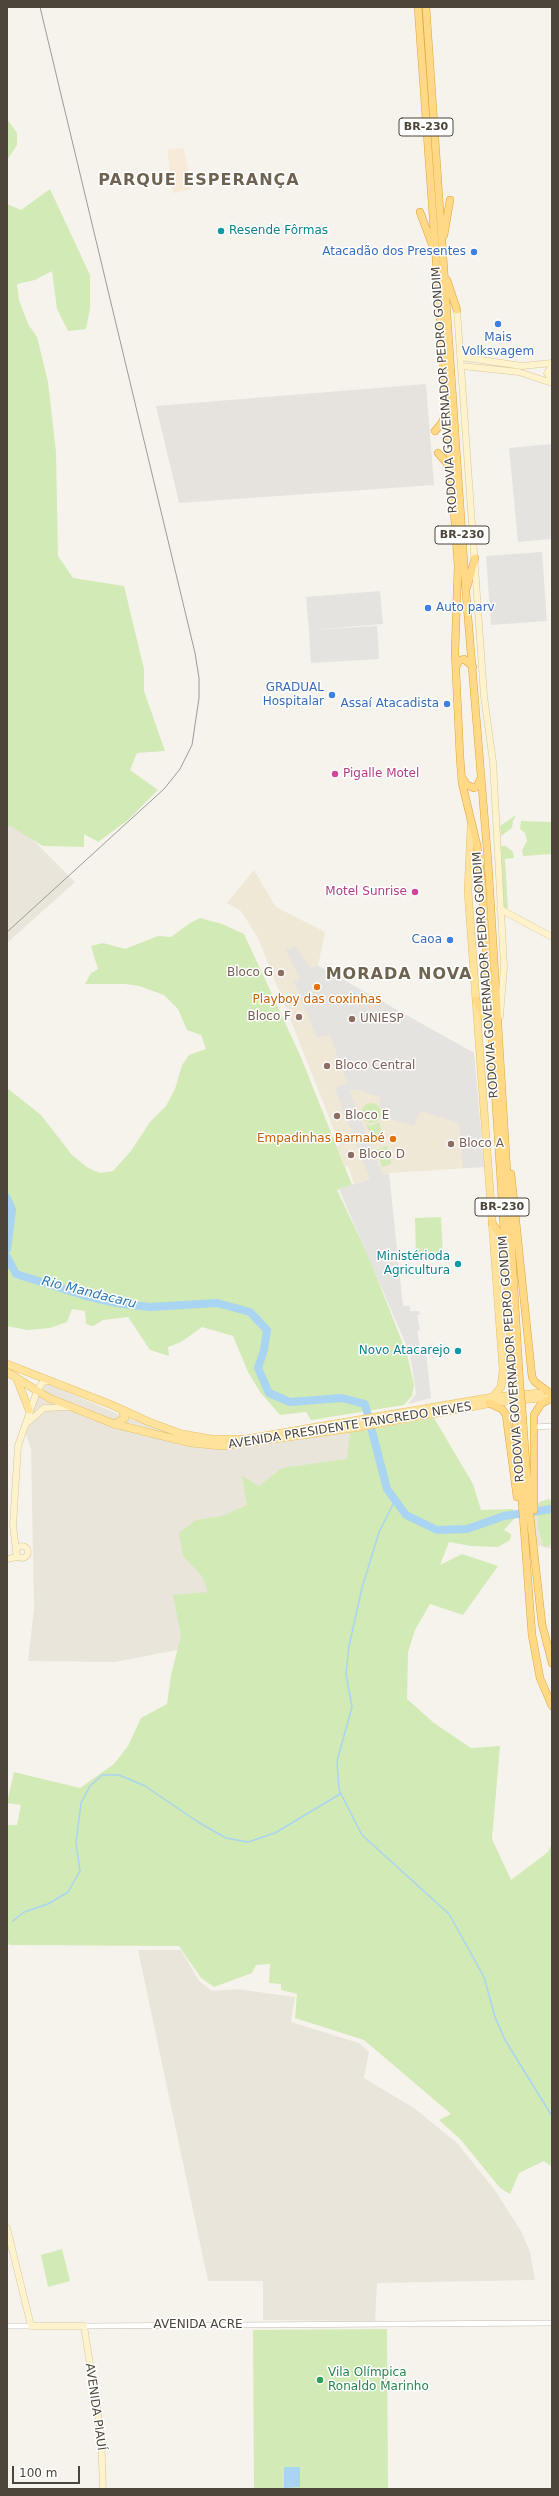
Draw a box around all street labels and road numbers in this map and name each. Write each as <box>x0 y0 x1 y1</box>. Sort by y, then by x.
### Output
road number: BR-230 <box>399 118 453 136</box>
street label: RODOVIA GOVERNADOR PEDRO GONDIM <box>429 266 461 514</box>
road number: BR-230 <box>435 526 489 544</box>
street label: RODOVIA GOVERNADOR PEDRO GONDIM <box>470 851 502 1099</box>
road number: BR-230 <box>475 1198 529 1216</box>
street label: RODOVIA GOVERNADOR PEDRO GONDIM <box>496 1235 528 1483</box>
street label: AVENIDA PRESIDENTE TANCREDO NEVES <box>227 1400 473 1452</box>
street label: AVENIDA ACRE <box>153 2318 243 2332</box>
street label: AVENIDA PIAUÍ <box>82 2362 108 2452</box>

